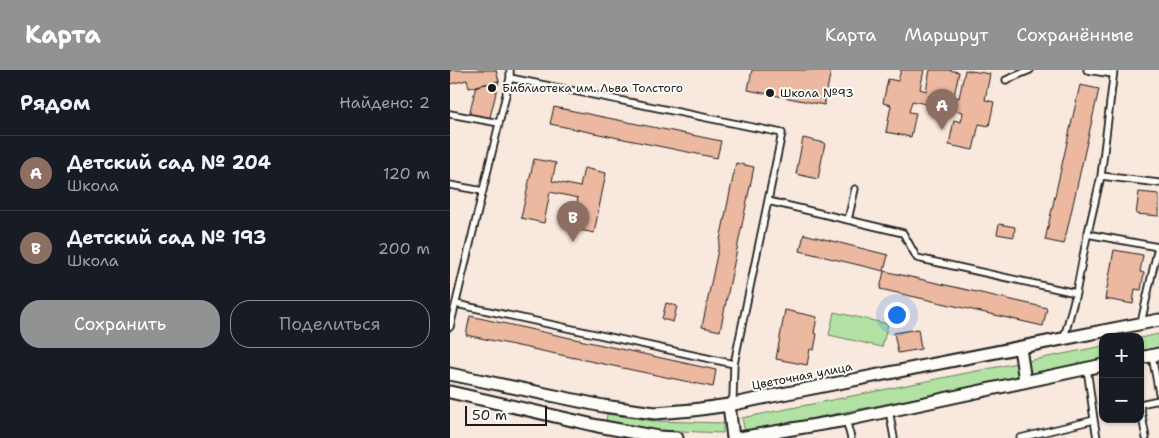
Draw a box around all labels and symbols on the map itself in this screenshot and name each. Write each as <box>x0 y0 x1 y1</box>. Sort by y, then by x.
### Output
place label: Библиотека им. Льва Толстого <box>502 80 683 96</box>
marker: Библиотека им. Льва Толстого <box>486 82 498 94</box>
place label: Школа №93 <box>780 85 854 101</box>
marker: Школа №93 <box>764 87 776 99</box>
pin: A <box>926 89 958 130</box>
pin: B <box>557 201 589 242</box>
your location <box>884 302 910 328</box>
street label: Цветочная улица <box>750 358 854 394</box>
scale bar <box>465 403 548 426</box>

